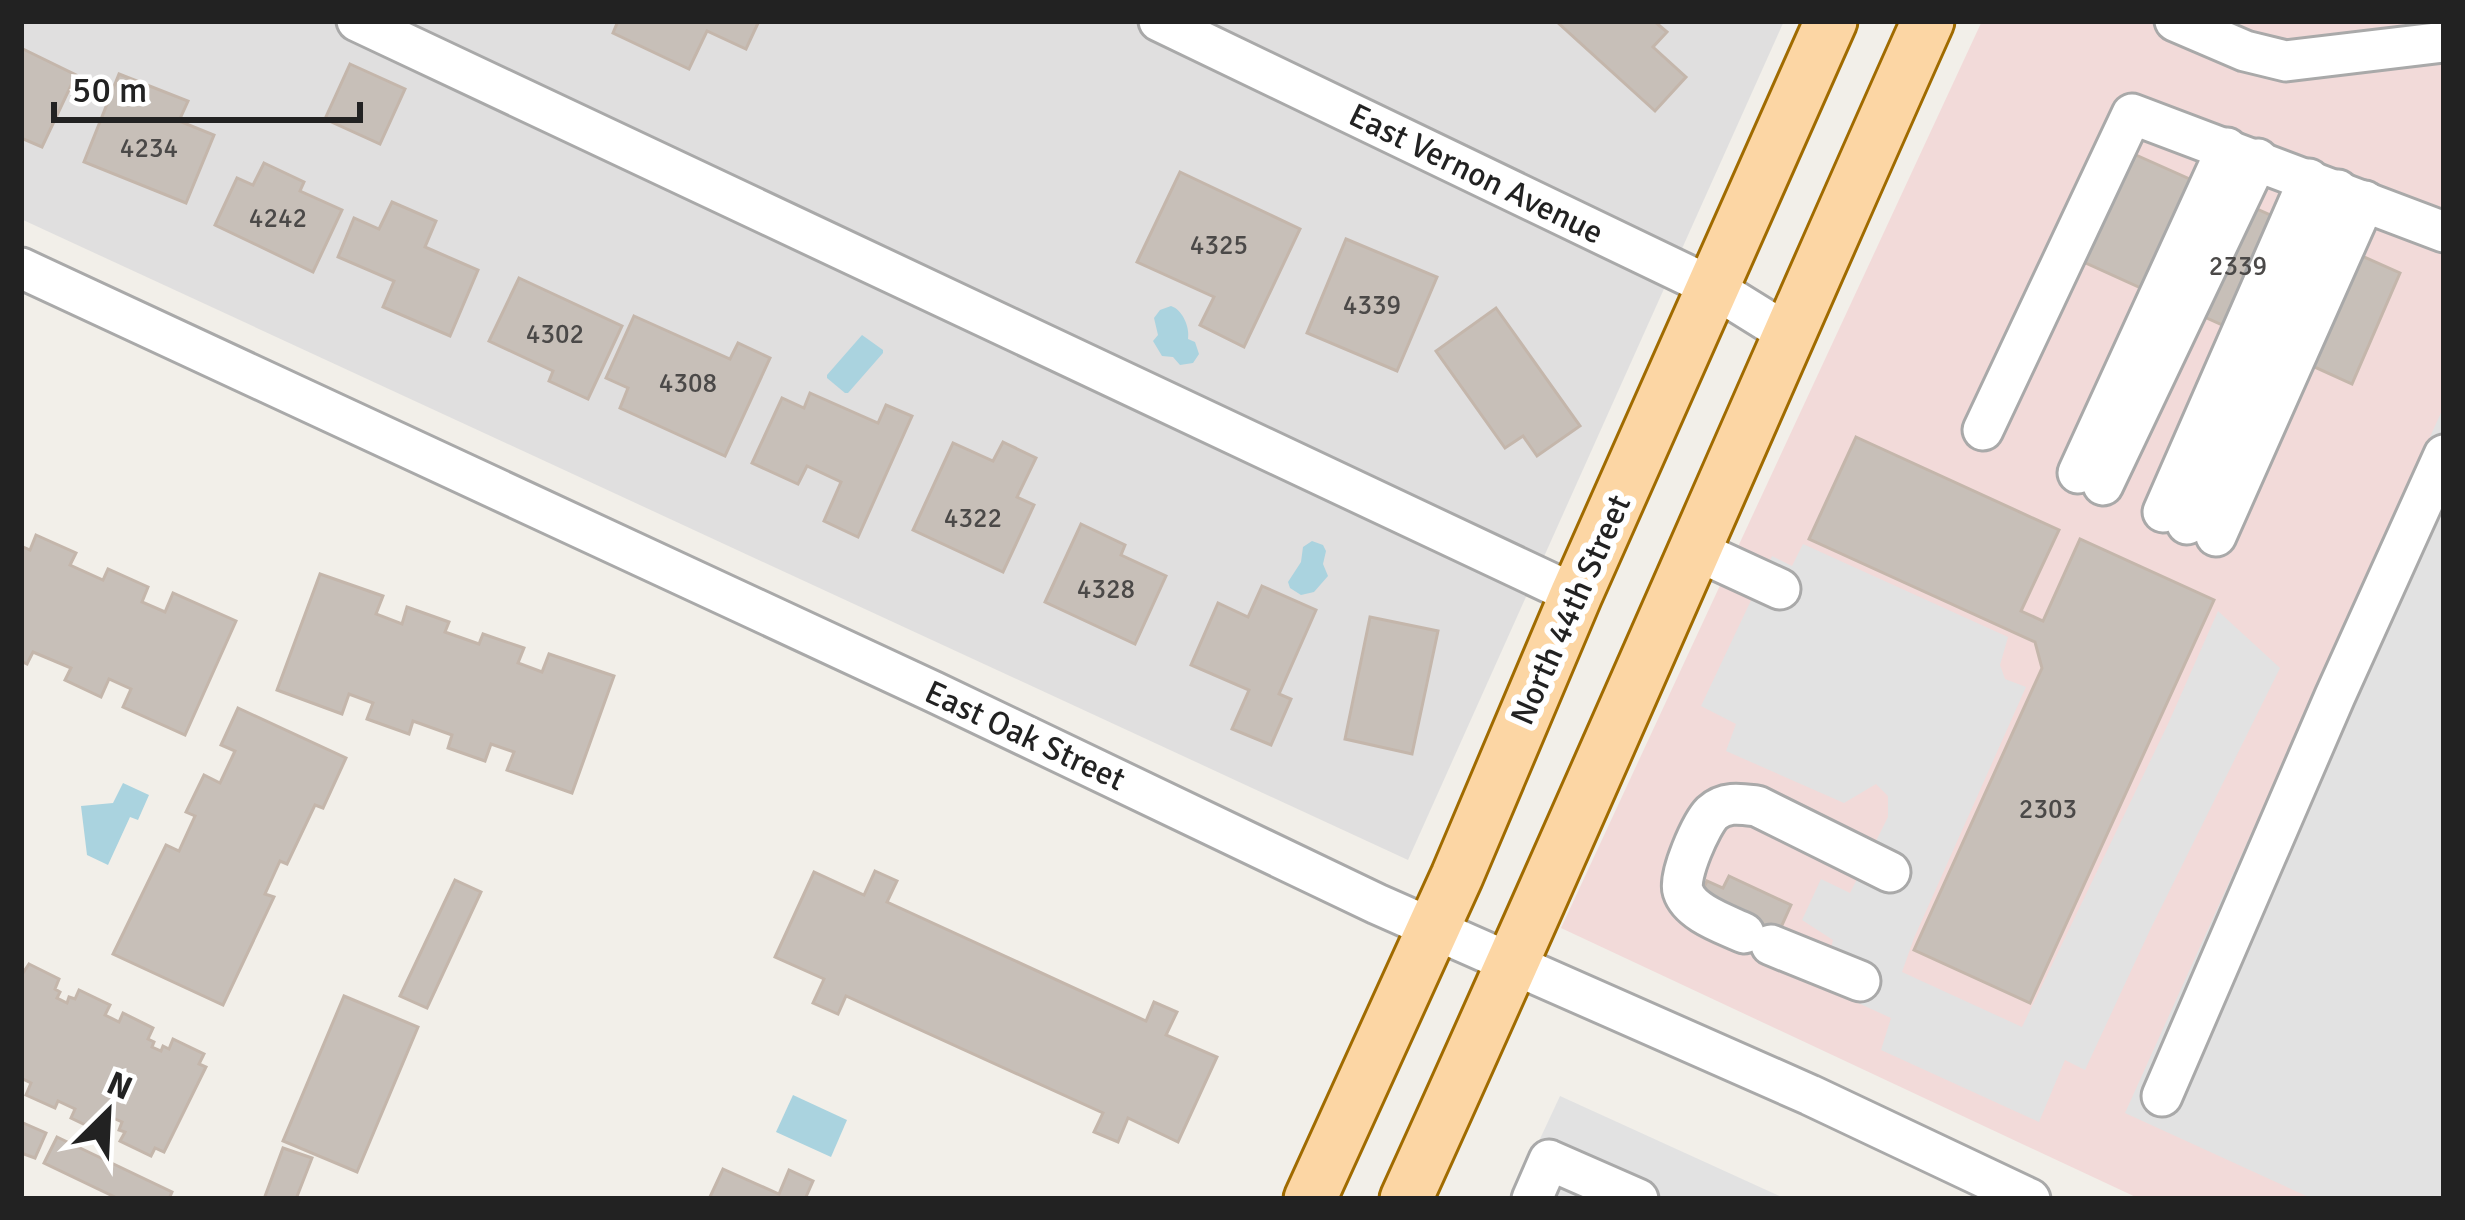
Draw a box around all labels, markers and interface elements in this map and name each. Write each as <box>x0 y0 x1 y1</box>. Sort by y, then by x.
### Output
scale bar <box>54 48 360 122</box>
text: 50 m <box>72 68 148 113</box>
street label: East Vernon Avenue <box>1342 95 1610 253</box>
house number: 4234 <box>120 132 178 165</box>
house number: 4242 <box>249 202 307 235</box>
house number: 4325 <box>1190 229 1248 262</box>
house number: 2339 <box>2209 250 2267 283</box>
house number: 4339 <box>1343 289 1401 322</box>
house number: 4302 <box>526 318 584 351</box>
house number: 4308 <box>659 367 717 400</box>
street label: North 44th Street <box>1502 489 1640 731</box>
house number: 4322 <box>944 502 1002 535</box>
house number: 4328 <box>1077 573 1135 606</box>
street label: East Oak Street <box>918 672 1132 800</box>
house number: 2303 <box>2019 793 2077 826</box>
north arrow <box>48 1052 168 1172</box>
text: N <box>101 1063 138 1109</box>

